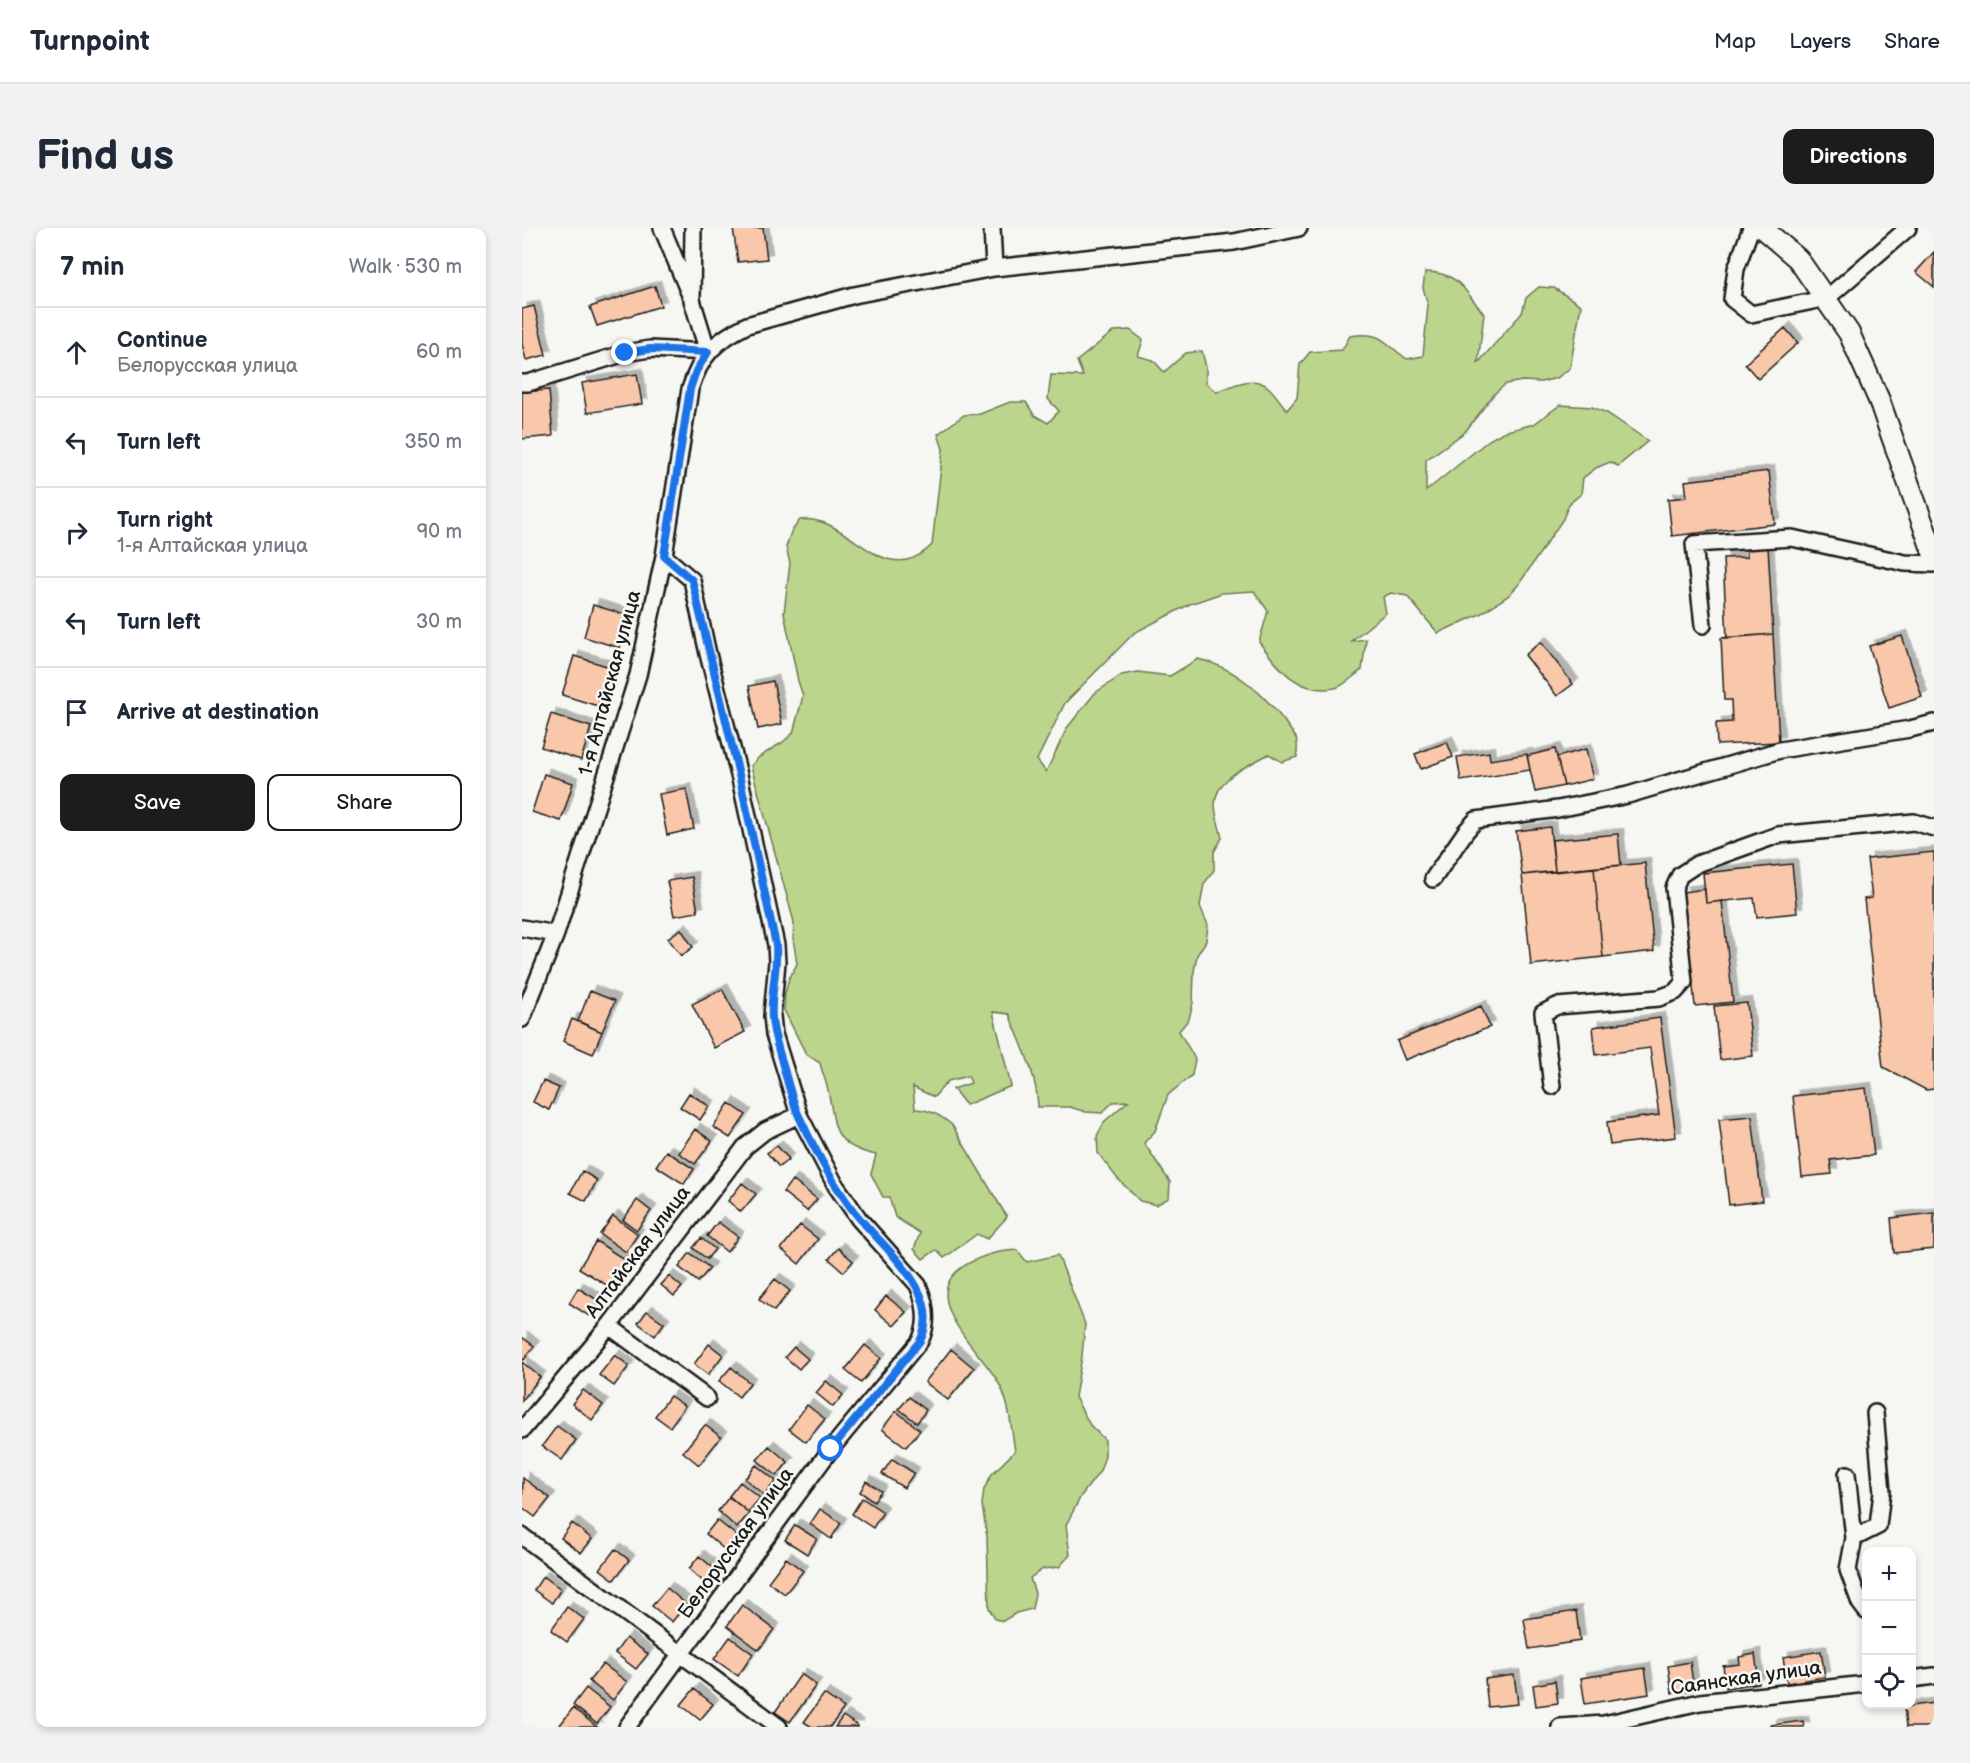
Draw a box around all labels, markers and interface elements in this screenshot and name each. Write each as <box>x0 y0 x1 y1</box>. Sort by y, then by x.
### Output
text: Turnpoint <box>30 25 150 58</box>
text: Map <box>1714 29 1756 54</box>
text: Layers <box>1789 29 1851 54</box>
text: Share <box>1884 29 1940 54</box>
button: Directions <box>1783 129 1934 184</box>
text: Find us <box>36 131 174 182</box>
text: 7 min <box>60 252 124 283</box>
text: Walk · 530 m <box>349 255 462 279</box>
text: Continue <box>117 327 207 354</box>
icon: ahead <box>60 336 93 369</box>
route end <box>611 339 637 365</box>
text: 60 m <box>416 340 462 364</box>
text: Белорусская улица <box>117 354 298 378</box>
icon: left <box>60 426 93 459</box>
text: Turn left <box>117 429 201 456</box>
text: 350 m <box>405 430 462 454</box>
text: Turn right <box>117 507 213 534</box>
icon: right <box>60 516 93 549</box>
text: 90 m <box>417 520 462 544</box>
text: 1-я Алтайская улица <box>117 534 308 558</box>
street label: 1-я Алтайская улица <box>574 587 646 778</box>
icon: left <box>60 606 93 639</box>
text: Turn left <box>117 609 201 636</box>
text: 30 m <box>416 610 462 634</box>
icon: arrive <box>60 696 93 729</box>
text: Arrive at destination <box>117 699 319 726</box>
button: Save <box>60 774 255 831</box>
button: Share <box>267 774 462 831</box>
street label: Алтайская улица <box>580 1181 696 1324</box>
route start <box>817 1435 843 1461</box>
street label: Белорусская улица <box>673 1463 799 1623</box>
map controls <box>1862 1547 1916 1709</box>
button: + <box>1862 1547 1916 1601</box>
button: − <box>1862 1601 1916 1655</box>
button: locate <box>1862 1655 1916 1709</box>
street label: Саянская улица <box>1669 1656 1823 1700</box>

